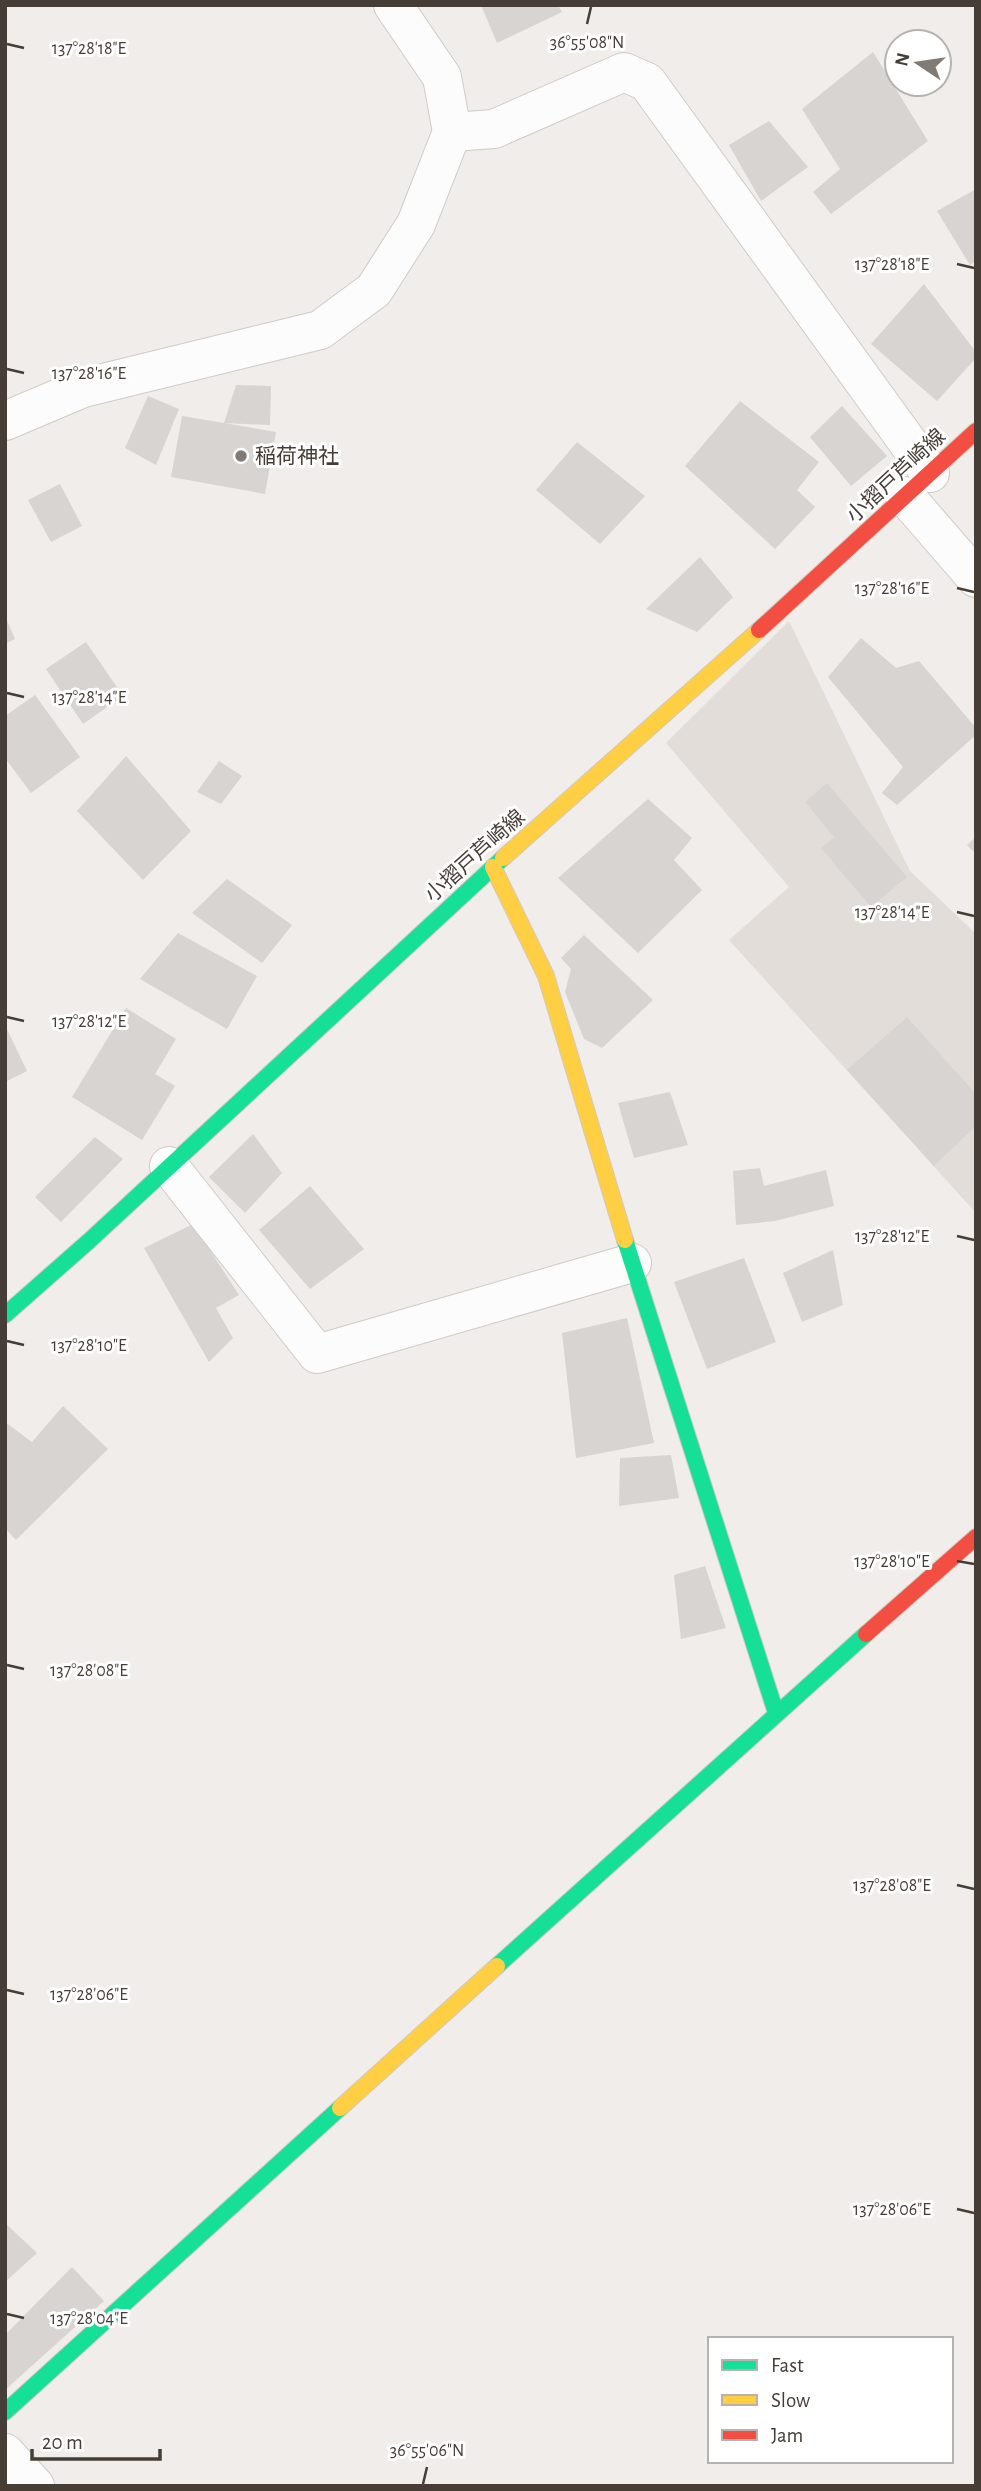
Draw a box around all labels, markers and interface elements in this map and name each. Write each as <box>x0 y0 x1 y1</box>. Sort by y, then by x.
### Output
north arrow <box>883 28 953 98</box>
text: 36°55'08"N <box>550 34 624 52</box>
text: 137°28'18"E <box>52 40 127 58</box>
text: N <box>892 51 914 68</box>
text: 137°28'18"E <box>855 256 930 274</box>
text: 137°28'16"E <box>52 365 127 383</box>
street label: 小摺戸芦崎線 <box>842 425 949 527</box>
place label: 稲荷神社 <box>255 445 339 467</box>
marker: 稲荷神社 <box>233 448 249 464</box>
text: 137°28'16"E <box>855 580 930 598</box>
text: 137°28'14"E <box>52 689 127 707</box>
street label: 小摺戸芦崎線 <box>420 805 529 906</box>
text: 137°28'14"E <box>855 904 930 922</box>
text: 137°28'12"E <box>52 1013 126 1031</box>
text: 137°28'12"E <box>855 1228 929 1246</box>
text: 137°28'10"E <box>51 1337 127 1355</box>
text: 137°28'10"E <box>854 1553 930 1571</box>
text: 137°28'08"E <box>50 1662 128 1680</box>
text: 137°28'08"E <box>853 1877 931 1895</box>
text: 137°28'06"E <box>50 1986 128 2004</box>
text: 137°28'06"E <box>853 2201 931 2219</box>
text: 137°28'04"E <box>50 2310 128 2328</box>
legend <box>708 2337 953 2463</box>
text: Fast <box>771 2355 804 2376</box>
text: Slow <box>771 2390 810 2411</box>
scale bar <box>32 2418 159 2462</box>
text: Jam <box>771 2425 803 2446</box>
text: 20 m <box>42 2432 83 2453</box>
text: 36°55'06"N <box>390 2442 464 2460</box>

